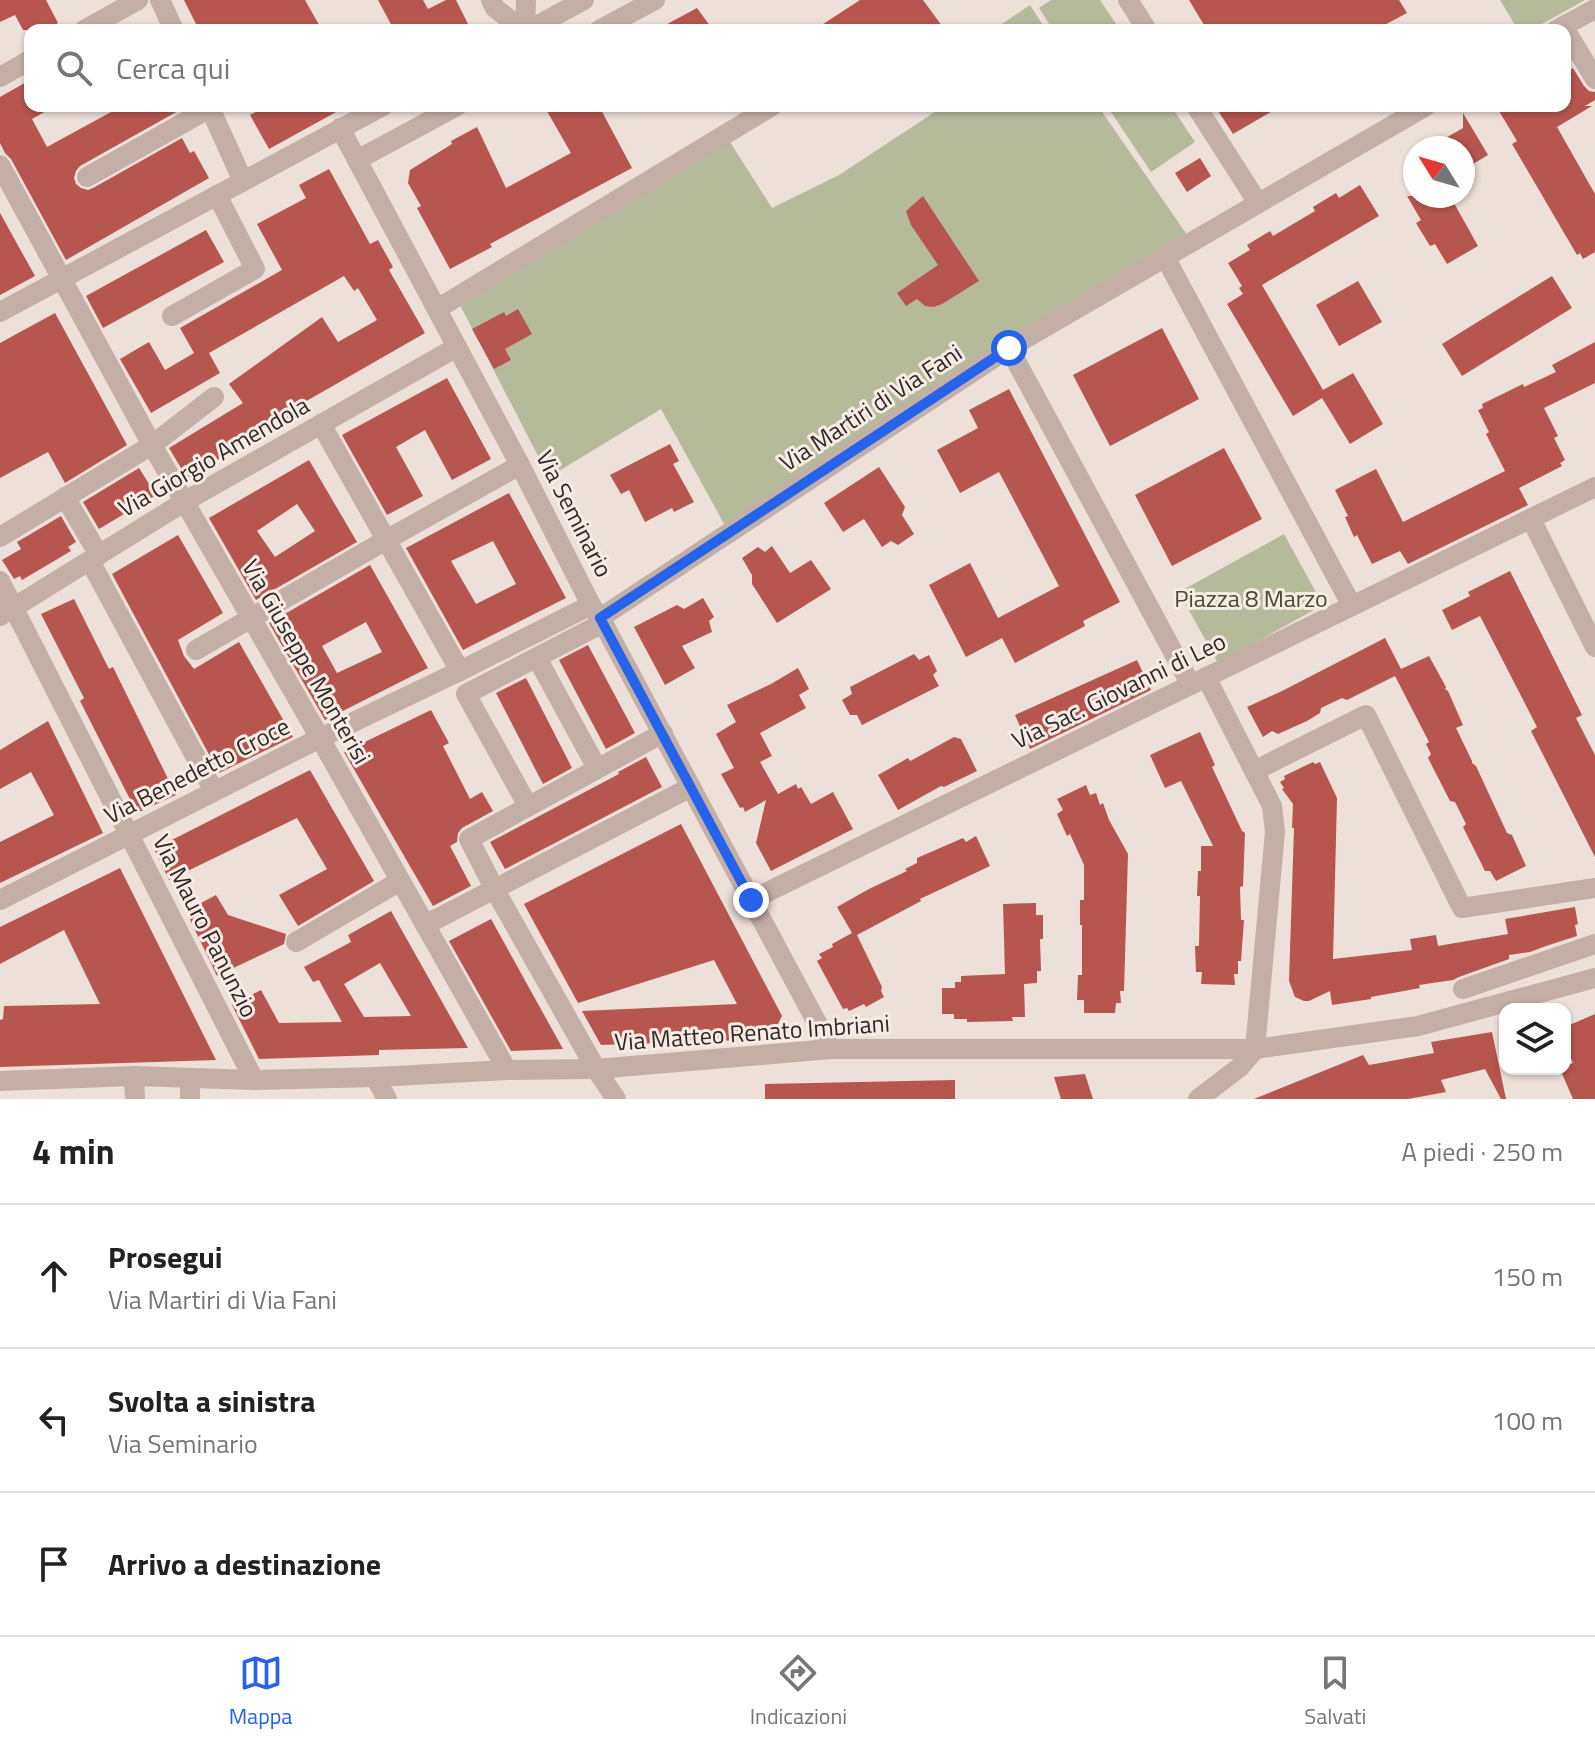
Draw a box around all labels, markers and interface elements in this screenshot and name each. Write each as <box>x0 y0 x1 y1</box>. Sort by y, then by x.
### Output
search box <box>24 24 1571 112</box>
text: Cerca qui <box>116 45 230 91</box>
icon: search <box>52 46 96 90</box>
north arrow <box>1403 136 1475 208</box>
route start <box>991 330 1027 366</box>
street label: Via Martiri di Via Fani <box>772 335 969 480</box>
street label: Via Giorgio Amendola <box>111 387 316 526</box>
street label: Via Seminario <box>527 444 622 583</box>
street label: Via Giuseppe Monterisi <box>233 552 380 771</box>
park label: Piazza 8 Marzo <box>1174 580 1328 616</box>
street label: Via Sac. Giovanni di Leo <box>1005 623 1232 758</box>
street label: Via Benedetto Croce <box>97 708 296 832</box>
street label: Via Mauro Panunzio <box>144 828 268 1023</box>
route end <box>733 882 769 918</box>
map controls <box>1499 1003 1571 1075</box>
button: layers <box>1499 1003 1571 1075</box>
street label: Via Matteo Renato Imbriani <box>613 1004 891 1060</box>
text: 4 min <box>32 1125 115 1177</box>
text: A piedi · 250 m <box>1402 1132 1563 1171</box>
text: Prosegui <box>108 1234 223 1280</box>
icon: ahead <box>32 1254 76 1298</box>
text: 150 m <box>1492 1257 1563 1296</box>
text: Via Martiri di Via Fani <box>108 1280 337 1319</box>
text: Svolta a sinistra <box>108 1378 316 1424</box>
icon: left <box>32 1398 76 1442</box>
text: 100 m <box>1492 1401 1563 1440</box>
text: Via Seminario <box>108 1424 258 1463</box>
text: Arrivo a destinazione <box>108 1541 381 1587</box>
icon: arrive <box>32 1542 76 1586</box>
tab: Mappa <box>229 1651 292 1733</box>
tab: Indicazioni <box>750 1651 847 1733</box>
tab: Salvati <box>1304 1651 1366 1733</box>

